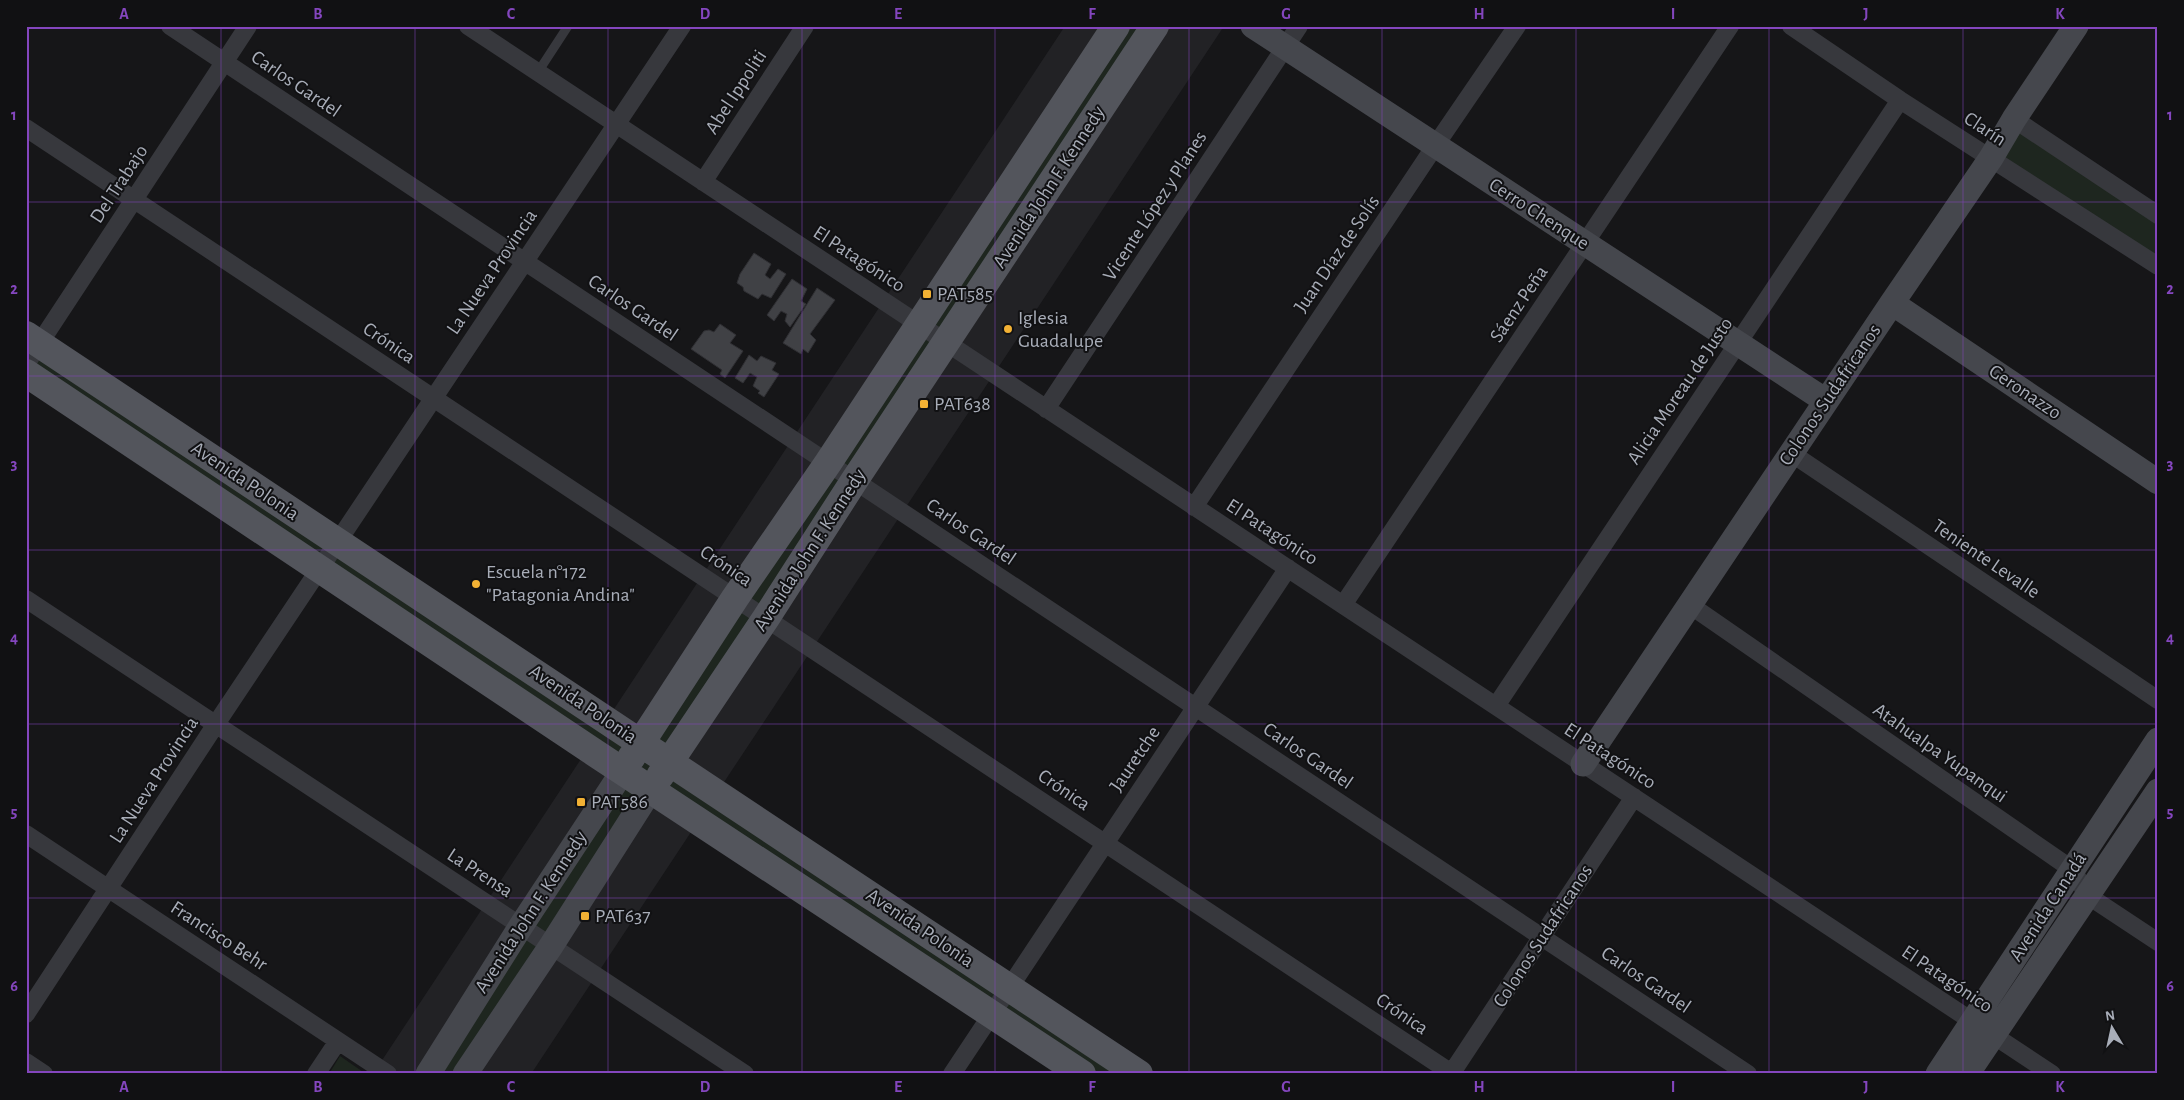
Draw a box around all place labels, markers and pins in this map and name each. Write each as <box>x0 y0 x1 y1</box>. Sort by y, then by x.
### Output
place label: PAT585 <box>937 284 993 304</box>
marker: PAT585 <box>921 288 933 300</box>
place label: Iglesia Guadalupe <box>1018 308 1103 351</box>
marker: Iglesia Guadalupe <box>1002 323 1014 335</box>
place label: PAT638 <box>934 394 991 414</box>
marker: PAT638 <box>918 398 930 410</box>
place label: Escuela n°172 "Patagonia Andina" <box>486 562 635 605</box>
marker: Escuela n°172 "Patagonia Andina" <box>470 578 482 590</box>
place label: PAT586 <box>591 792 648 812</box>
marker: PAT586 <box>575 796 587 808</box>
place label: PAT637 <box>595 906 651 926</box>
marker: PAT637 <box>579 910 591 922</box>

